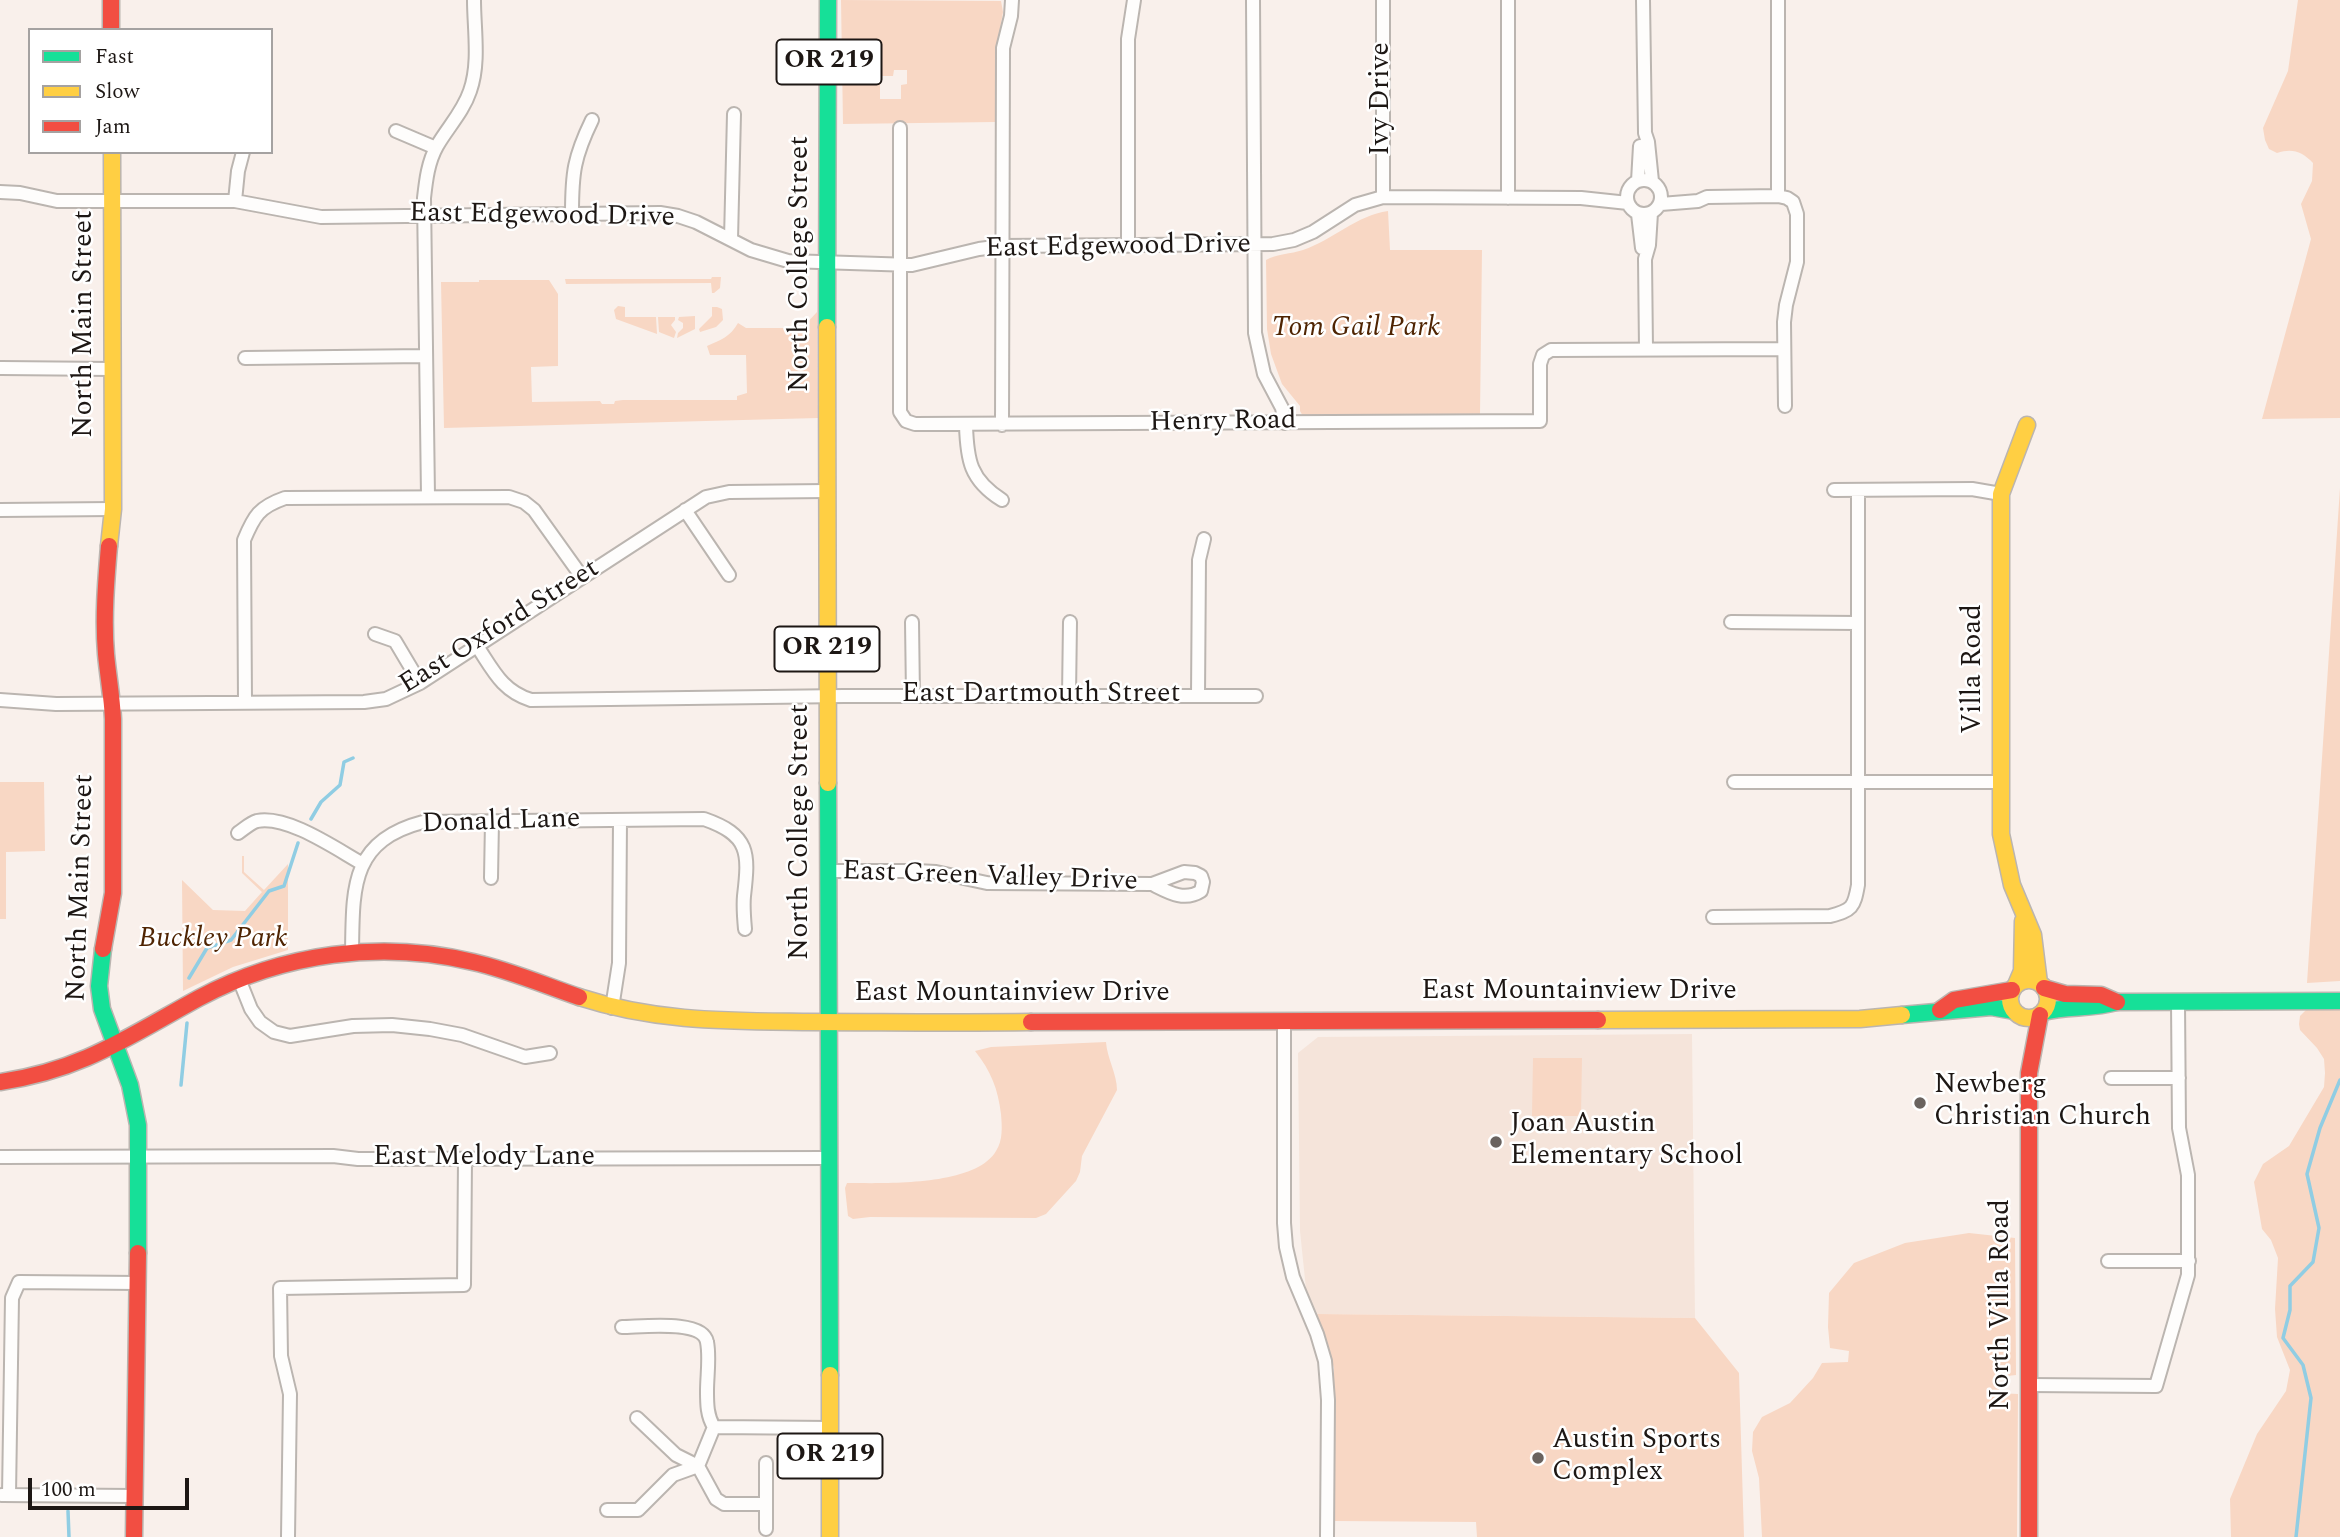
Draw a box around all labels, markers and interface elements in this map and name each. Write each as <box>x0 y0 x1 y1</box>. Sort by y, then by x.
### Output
legend <box>28 28 273 154</box>
road number: OR 219 <box>776 40 882 85</box>
text: Fast <box>95 41 134 73</box>
street label: Ivy Drive <box>1366 42 1400 156</box>
text: Slow <box>95 76 139 108</box>
text: Jam <box>95 111 131 143</box>
street label: North College Street <box>785 136 819 392</box>
street label: East Edgewood Drive <box>409 198 675 236</box>
street label: North Main Street <box>69 210 103 438</box>
street label: East Edgewood Drive <box>985 229 1251 267</box>
park label: Tom Gail Park <box>1272 313 1440 347</box>
street label: Henry Road <box>1149 405 1297 441</box>
street label: East Oxford Street <box>394 553 606 703</box>
street label: Villa Road <box>1958 604 1992 734</box>
road number: OR 219 <box>774 626 880 671</box>
street label: East Dartmouth Street <box>902 679 1180 713</box>
street label: North College Street <box>785 704 819 960</box>
street label: North Main Street <box>61 774 103 1002</box>
street label: Donald Lane <box>421 803 581 843</box>
street label: East Green Valley Drive <box>842 856 1138 900</box>
park label: Buckley Park <box>138 924 288 958</box>
street label: East Mountainview Drive <box>1421 976 1737 1010</box>
street label: East Mountainview Drive <box>854 978 1170 1012</box>
place label: Newberg Christian Church <box>1934 1070 2151 1136</box>
marker: Newberg Christian Church <box>1912 1095 1928 1111</box>
place label: Joan Austin Elementary School <box>1510 1109 1743 1175</box>
marker: Joan Austin Elementary School <box>1488 1134 1504 1150</box>
street label: East Melody Lane <box>373 1142 595 1176</box>
street label: North Villa Road <box>1986 1199 2020 1411</box>
place label: Austin Sports Complex <box>1552 1425 1721 1491</box>
road number: OR 219 <box>778 1434 882 1478</box>
marker: Austin Sports Complex <box>1530 1450 1546 1466</box>
scale bar <box>32 1464 192 1508</box>
text: 100 m <box>41 1474 96 1506</box>

